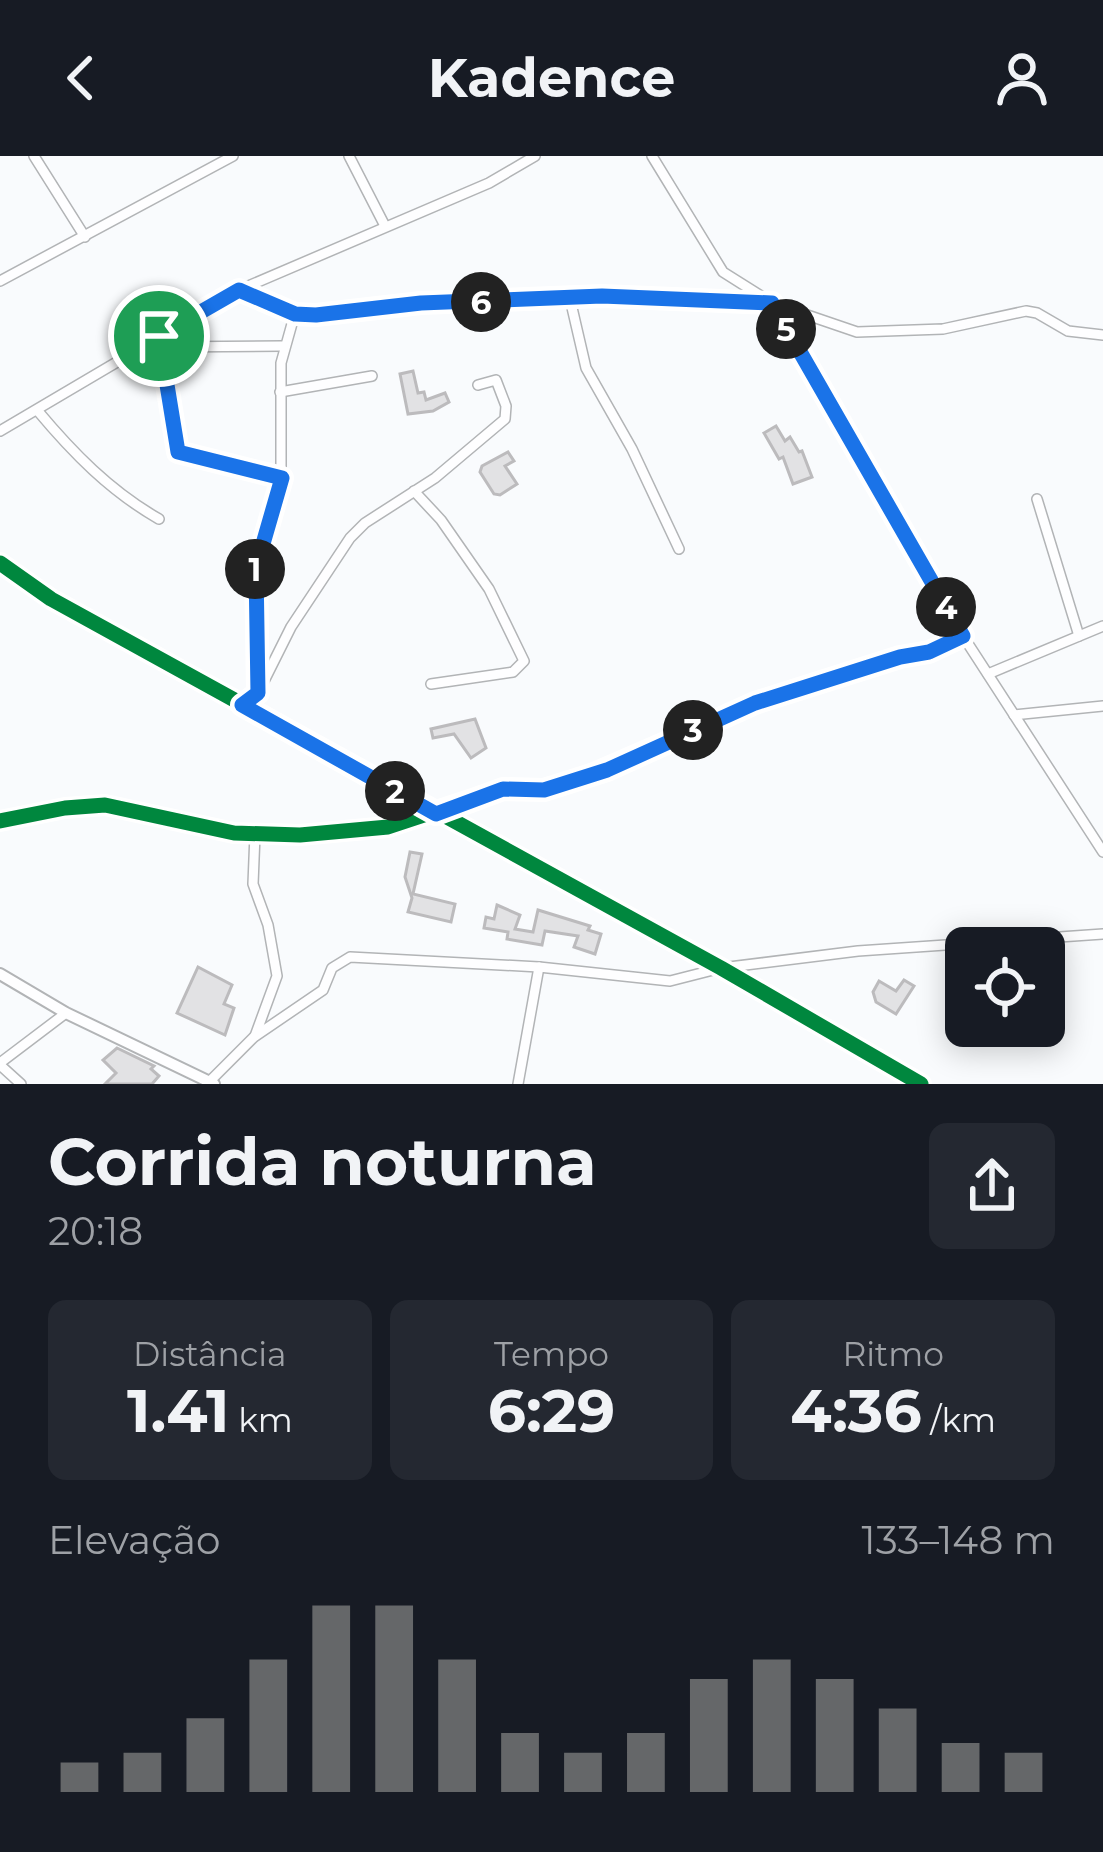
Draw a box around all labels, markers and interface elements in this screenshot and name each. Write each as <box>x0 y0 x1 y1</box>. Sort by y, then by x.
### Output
icon: back <box>48 45 114 111</box>
text: Kadence <box>428 45 675 111</box>
icon: person <box>989 45 1055 111</box>
pin: 6 <box>451 272 511 332</box>
text: 6 <box>470 282 492 322</box>
pin <box>108 285 210 387</box>
pin: 5 <box>756 299 816 359</box>
icon: arrive <box>126 303 192 369</box>
text: 5 <box>776 309 796 349</box>
pin: 1 <box>225 539 285 599</box>
text: 1 <box>249 549 261 589</box>
pin: 4 <box>916 577 976 637</box>
text: 4 <box>935 587 957 627</box>
pin: 3 <box>663 700 723 760</box>
text: 3 <box>683 710 703 750</box>
pin: 2 <box>365 761 425 821</box>
text: 2 <box>385 771 405 811</box>
map controls <box>945 927 1065 1047</box>
button: locate <box>945 927 1065 1047</box>
text: Corrida noturna <box>48 1121 597 1202</box>
button: share <box>929 1123 1055 1249</box>
text: 20:18 <box>48 1207 143 1255</box>
text: Distância <box>133 1334 287 1374</box>
text: Tempo <box>494 1334 609 1374</box>
text: Ritmo <box>842 1334 944 1374</box>
text: 1.41 <box>127 1374 230 1447</box>
text: 6:29 <box>488 1374 615 1447</box>
text: 4:36 <box>790 1374 922 1447</box>
text: km <box>230 1400 293 1440</box>
text: /km <box>922 1400 996 1440</box>
text: Elevação <box>48 1516 221 1564</box>
text: 133–148 m <box>862 1516 1055 1564</box>

